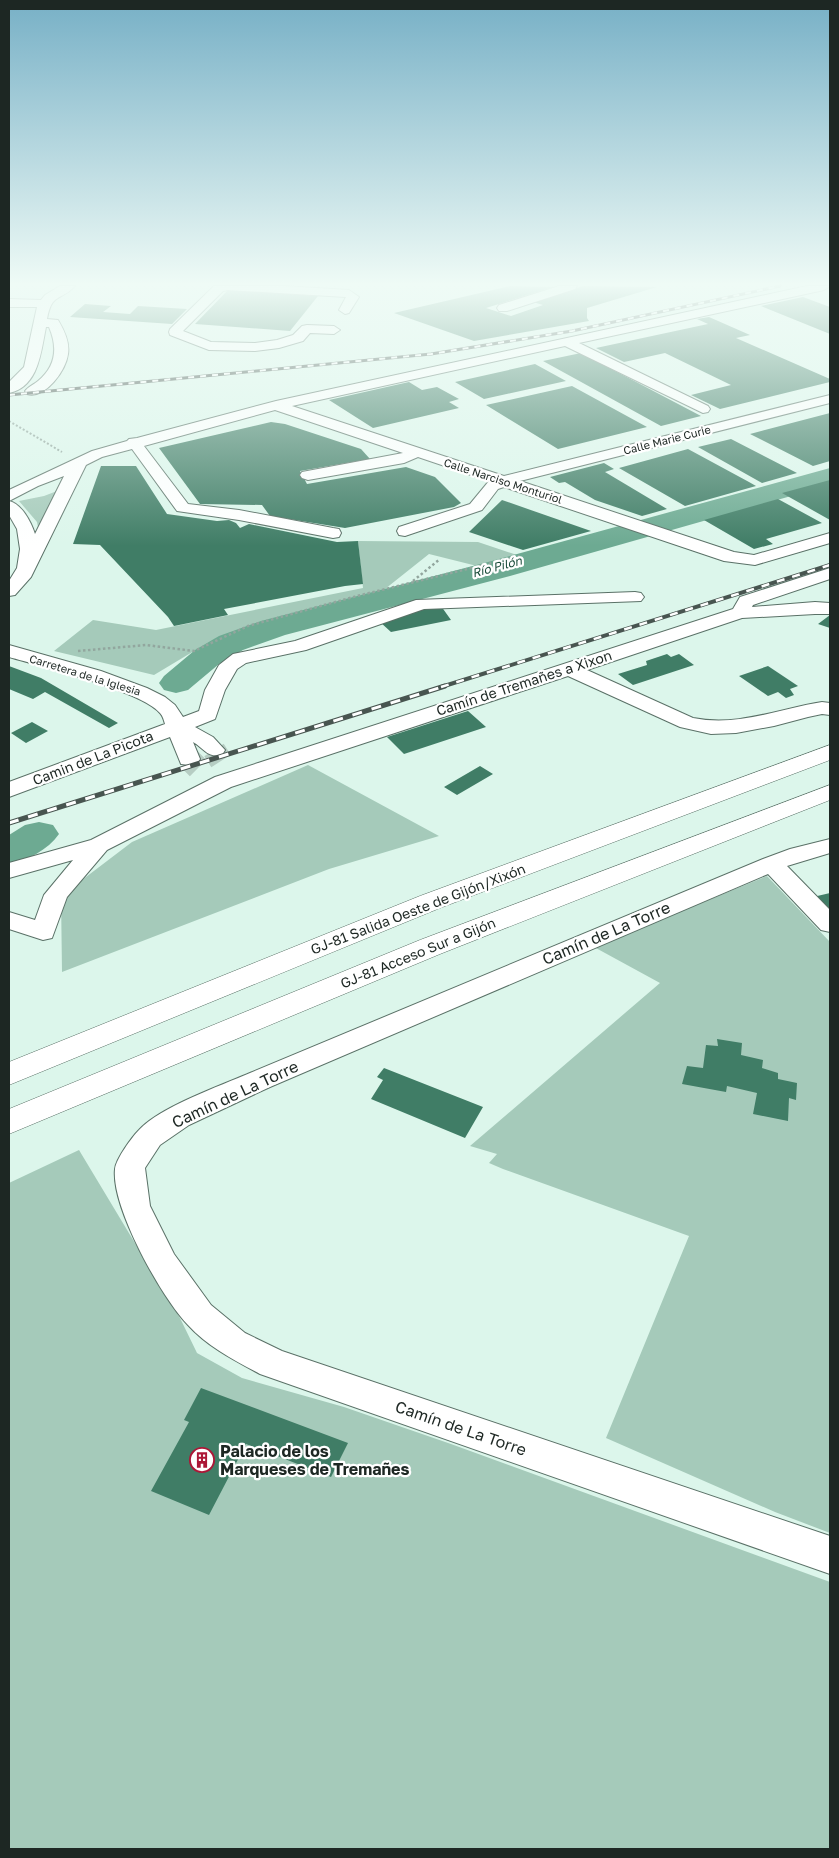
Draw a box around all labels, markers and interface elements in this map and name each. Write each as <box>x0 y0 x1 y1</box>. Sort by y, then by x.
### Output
street label: Calle Marie Curie <box>622 422 712 457</box>
street label: Calle Narciso Monturiol <box>442 455 564 506</box>
water label: Río Pilón <box>470 553 524 580</box>
street label: Camín de Tremañes a Xixon <box>434 646 614 719</box>
street label: Carretera de la Iglesia <box>28 651 142 698</box>
street label: Camin de La Picota <box>30 727 156 788</box>
street label: GJ-81 Salida Oeste de Gijón/Xixón <box>308 860 528 957</box>
street label: Camín de La Torre <box>539 897 673 969</box>
street label: GJ-81 Acceso Sur a Gijón <box>338 914 498 991</box>
street label: Camín de La Torre <box>169 1056 301 1132</box>
street label: Camín de La Torre <box>393 1396 529 1460</box>
place label: Palacio de los Marqueses de Tremañes <box>220 1441 410 1479</box>
building icon: Palacio de los Marqueses de Tremañes <box>189 1447 215 1473</box>

